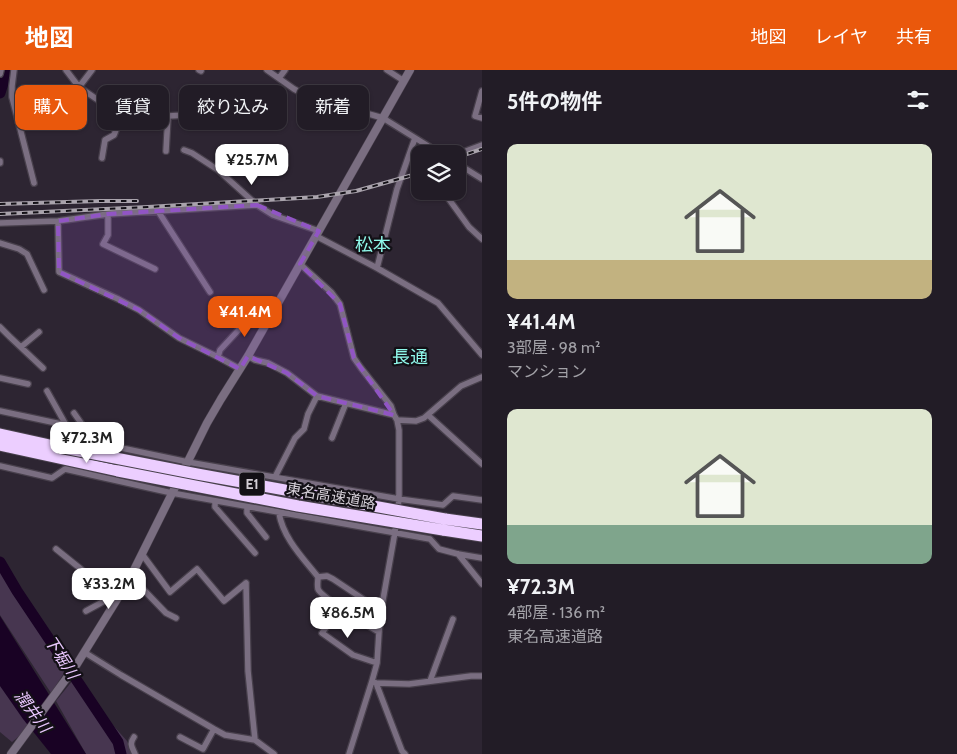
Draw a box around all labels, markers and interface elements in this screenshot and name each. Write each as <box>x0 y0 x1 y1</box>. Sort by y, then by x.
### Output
text: 地図 <box>25 23 73 52</box>
text: 地図 <box>751 26 787 48</box>
text: レイヤ <box>815 26 868 48</box>
text: 共有 <box>896 26 932 48</box>
chip: 購入 <box>15 85 87 130</box>
chip: 賃貸 <box>97 85 169 130</box>
chip: 絞り込み <box>179 85 287 130</box>
chip: 新着 <box>297 85 369 130</box>
icon: filters <box>904 86 932 114</box>
text: 5件の物件 <box>507 89 602 114</box>
pin: ¥25.7M <box>211 144 293 186</box>
map controls <box>411 145 466 200</box>
button: layers <box>411 145 466 200</box>
text: ¥25.7M <box>226 150 278 169</box>
icon: home <box>675 176 765 266</box>
district label: 松本 <box>355 234 391 256</box>
pin: ¥41.4M <box>204 296 286 338</box>
text: ¥41.4M <box>219 302 271 321</box>
text: ¥41.4M <box>507 309 576 334</box>
text: 3部屋 · 98 m² <box>507 338 600 357</box>
district label: 長通 <box>392 346 428 368</box>
text: マンション <box>507 362 587 381</box>
pin: ¥72.3M <box>46 422 128 464</box>
text: ¥72.3M <box>61 428 113 447</box>
icon: home <box>675 441 765 531</box>
road number: E1 <box>240 472 264 496</box>
street label: 東名高速道路 <box>285 479 377 513</box>
pin: ¥33.2M <box>68 568 150 610</box>
text: ¥33.2M <box>83 574 135 593</box>
text: ¥72.3M <box>507 574 575 599</box>
pin: ¥86.5M <box>307 596 389 639</box>
text: ¥86.5M <box>321 603 375 622</box>
text: 4部屋 · 136 m² <box>507 603 605 622</box>
text: 東名高速道路 <box>507 627 603 646</box>
water label: 下堀川 <box>41 632 84 684</box>
water label: 潤井川 <box>11 686 56 738</box>

